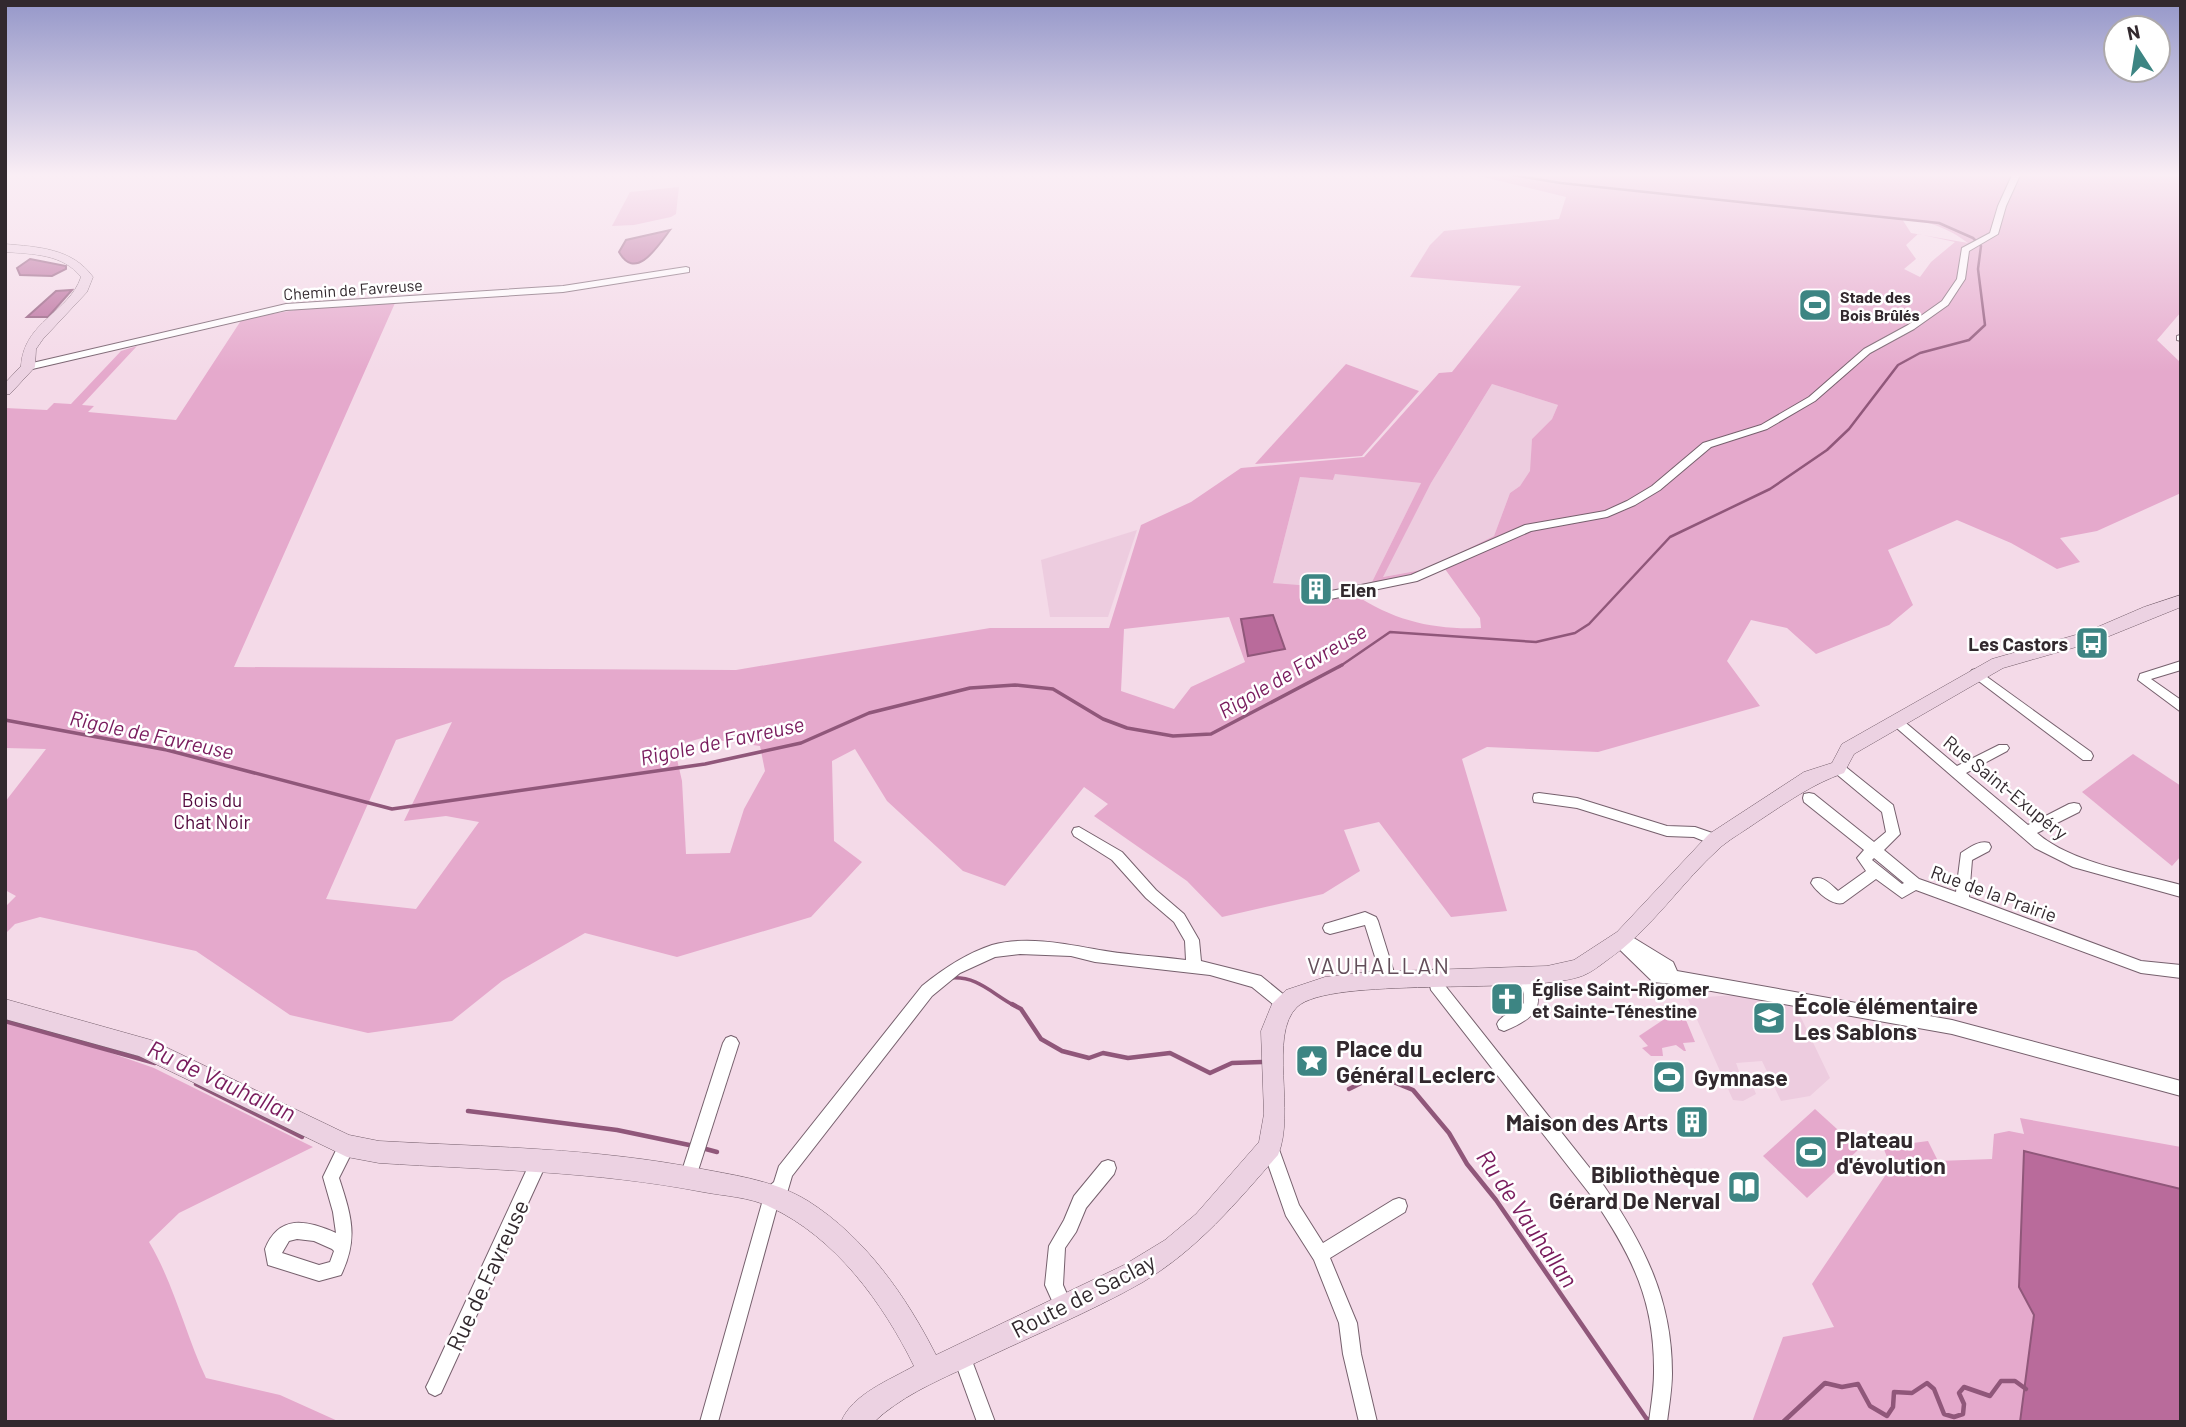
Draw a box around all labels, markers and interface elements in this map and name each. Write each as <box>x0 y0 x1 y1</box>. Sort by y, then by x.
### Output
north arrow <box>2102 14 2172 84</box>
text: N <box>2125 19 2142 44</box>
street label: Chemin de Favreuse <box>283 275 423 303</box>
sports icon: Stade des Bois Brûlés <box>1796 286 1834 324</box>
place label: Stade des Bois Brûlés <box>1840 287 1919 324</box>
building icon: Elen <box>1297 570 1335 608</box>
place label: Elen <box>1340 578 1377 601</box>
water label: Rigole de Favreuse <box>1213 617 1371 723</box>
bus stop icon: Les Castors <box>2073 624 2111 662</box>
place label: Les Castors <box>1968 632 2068 655</box>
water label: Rigole de Favreuse <box>68 704 236 764</box>
water label: Rigole de Favreuse <box>638 710 806 770</box>
street label: Rue Saint-Exupéry <box>1939 730 2073 844</box>
park label: Bois du Chat Noir <box>173 788 251 833</box>
street label: Rue de la Prairie <box>1928 860 2060 926</box>
district label: VAUHALLAN <box>1307 951 1451 979</box>
place label: Église Saint-Rigomer et Sainte-Ténestine <box>1532 977 1710 1022</box>
church icon: Église Saint-Rigomer et Sainte-Ténestine <box>1488 980 1526 1018</box>
place label: École élémentaire Les Sablons <box>1794 991 1978 1045</box>
school or university icon: École élémentaire Les Sablons <box>1750 999 1788 1037</box>
water label: Ru de Vauhallan <box>143 1033 301 1127</box>
place label: Place du Général Leclerc <box>1336 1034 1496 1088</box>
place icon: Place du Général Leclerc <box>1293 1042 1331 1080</box>
sports icon: Gymnase <box>1650 1058 1688 1096</box>
place label: Gymnase <box>1694 1063 1788 1091</box>
building icon: Maison des Arts <box>1673 1103 1711 1141</box>
place label: Maison des Arts <box>1506 1108 1668 1136</box>
place label: Plateau d'évolution <box>1836 1125 1946 1179</box>
sports icon: Plateau d'évolution <box>1792 1133 1830 1171</box>
water label: Ru de Vauhallan <box>1471 1143 1585 1293</box>
place label: Bibliothèque Gérard De Nerval <box>1549 1160 1720 1214</box>
library icon: Bibliothèque Gérard De Nerval <box>1725 1168 1763 1206</box>
street label: Rue de Favreuse <box>440 1195 534 1355</box>
street label: Route de Saclay <box>1006 1247 1160 1343</box>

